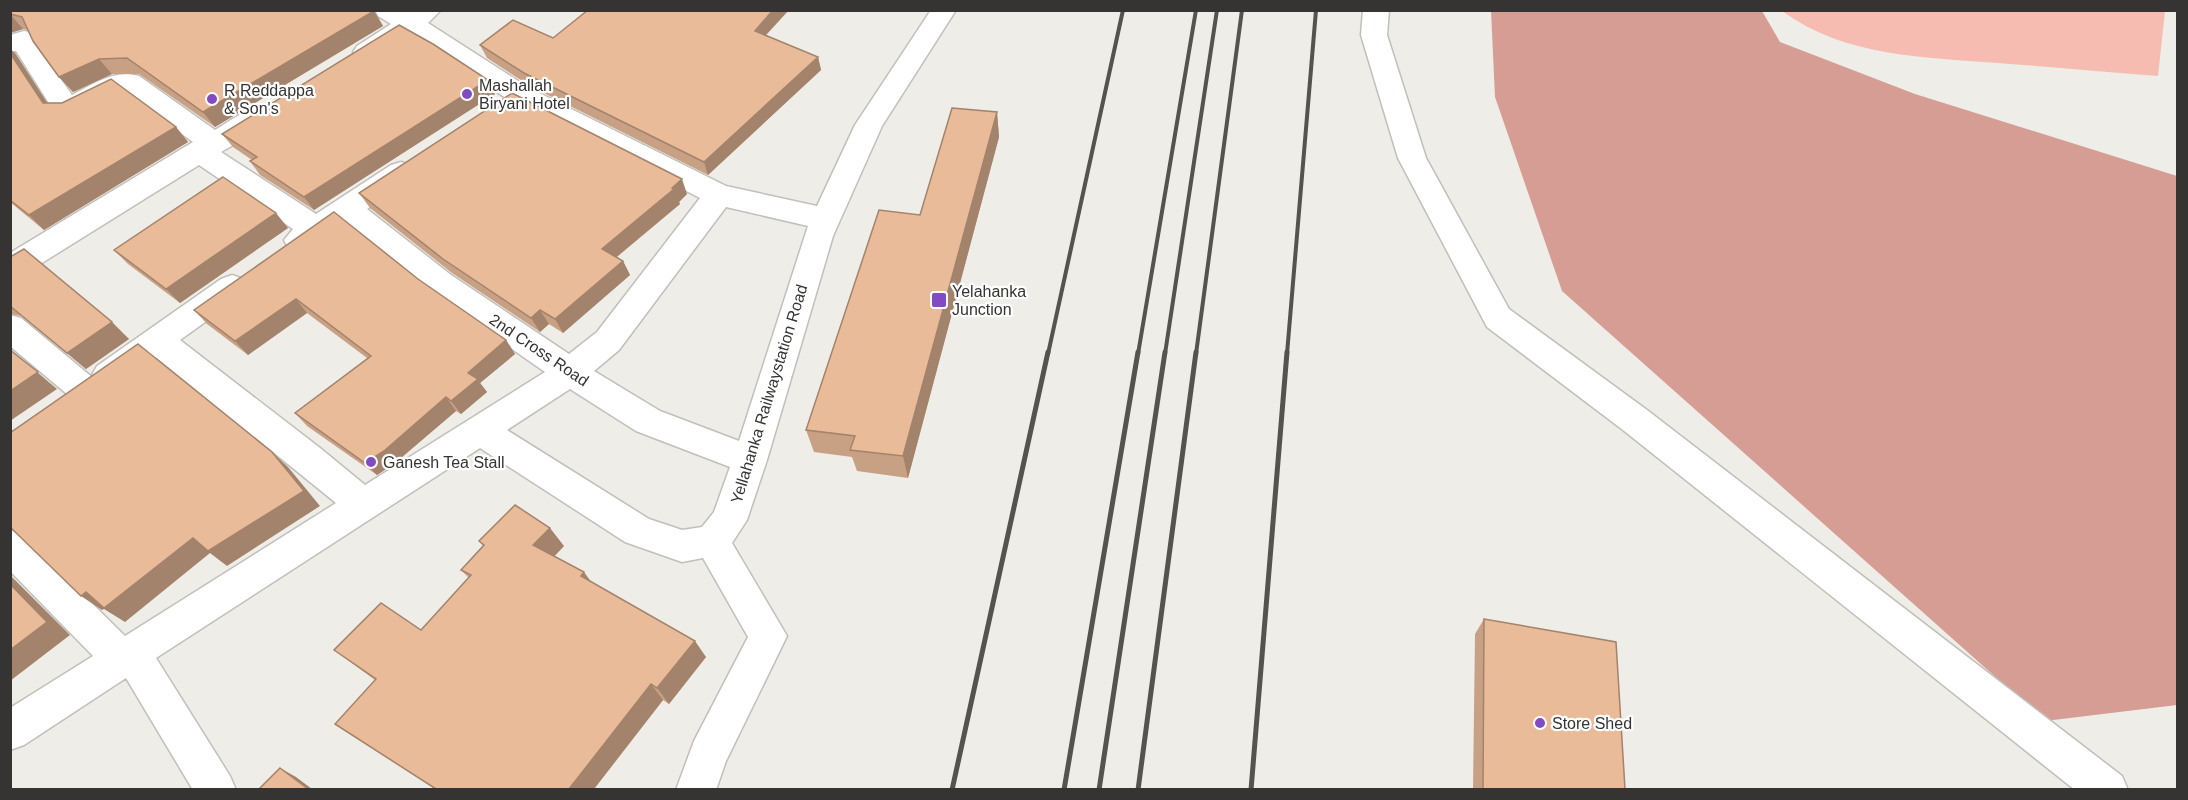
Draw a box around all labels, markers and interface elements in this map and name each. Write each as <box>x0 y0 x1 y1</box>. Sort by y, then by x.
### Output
place label: Mashallah Biryani Hotel <box>479 77 570 112</box>
place label: R Reddappa & Son's <box>224 82 314 117</box>
marker: Mashallah Biryani Hotel <box>460 87 474 101</box>
marker: R Reddappa & Son's <box>205 92 219 106</box>
street label: Yellahanka Railwaystation Road <box>728 282 810 506</box>
place label: Yelahanka Junction <box>952 283 1026 318</box>
marker: Yelahanka Junction <box>930 291 948 309</box>
street label: 2nd Cross Road <box>486 311 592 389</box>
place label: Ganesh Tea Stall <box>383 454 505 471</box>
marker: Ganesh Tea Stall <box>364 455 378 469</box>
place label: Store Shed <box>1552 715 1632 732</box>
marker: Store Shed <box>1533 716 1547 730</box>

